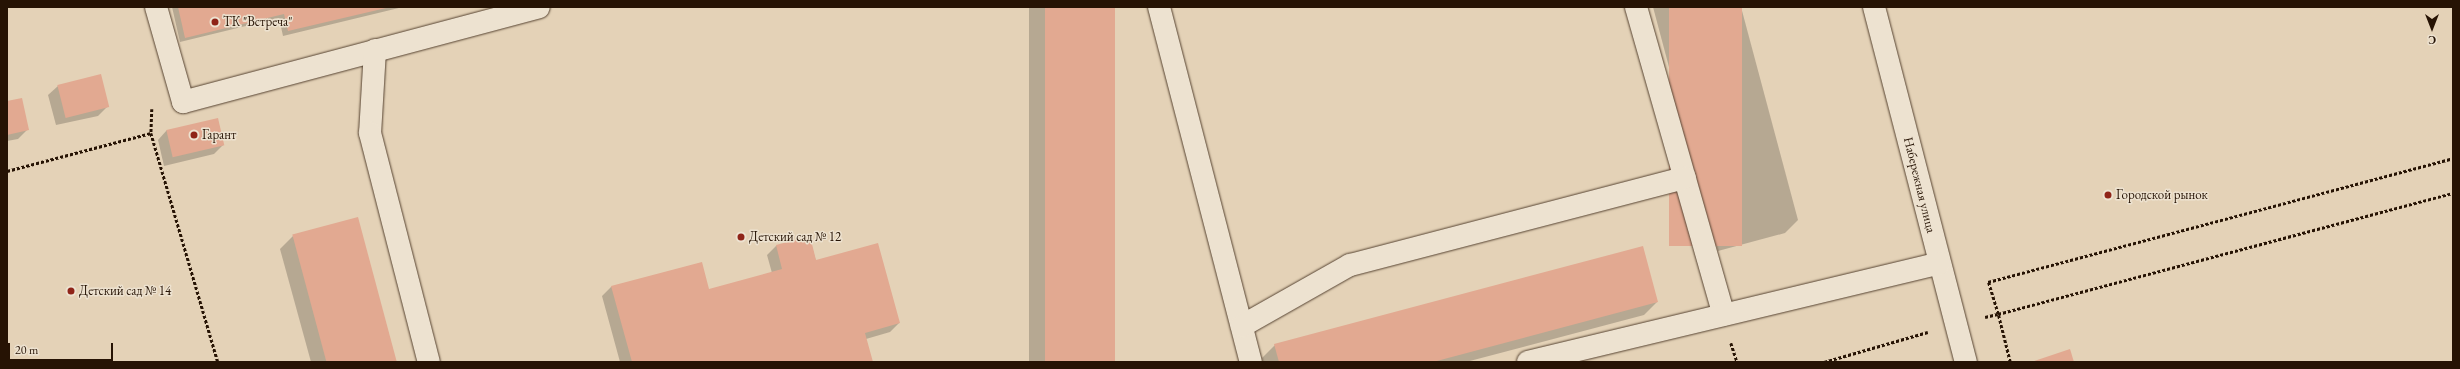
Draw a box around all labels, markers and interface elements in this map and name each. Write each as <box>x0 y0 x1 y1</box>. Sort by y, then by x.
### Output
north arrow <box>2412 8 2452 48</box>
place label: ТК "Встреча" <box>223 14 293 30</box>
marker: ТК "Встреча" <box>210 17 220 27</box>
text: С <box>2428 33 2436 47</box>
place label: Гарант <box>202 127 236 143</box>
marker: Гарант <box>189 130 199 140</box>
street label: Набережная улица <box>1900 135 1938 235</box>
place label: Городской рынок <box>2116 187 2208 203</box>
marker: Городской рынок <box>2103 190 2113 200</box>
place label: Детский сад № 12 <box>749 229 841 245</box>
marker: Детский сад № 12 <box>736 232 746 242</box>
place label: Детский сад № 14 <box>79 283 171 299</box>
marker: Детский сад № 14 <box>66 286 76 296</box>
scale bar <box>10 335 115 361</box>
text: 20 m <box>15 342 38 358</box>

